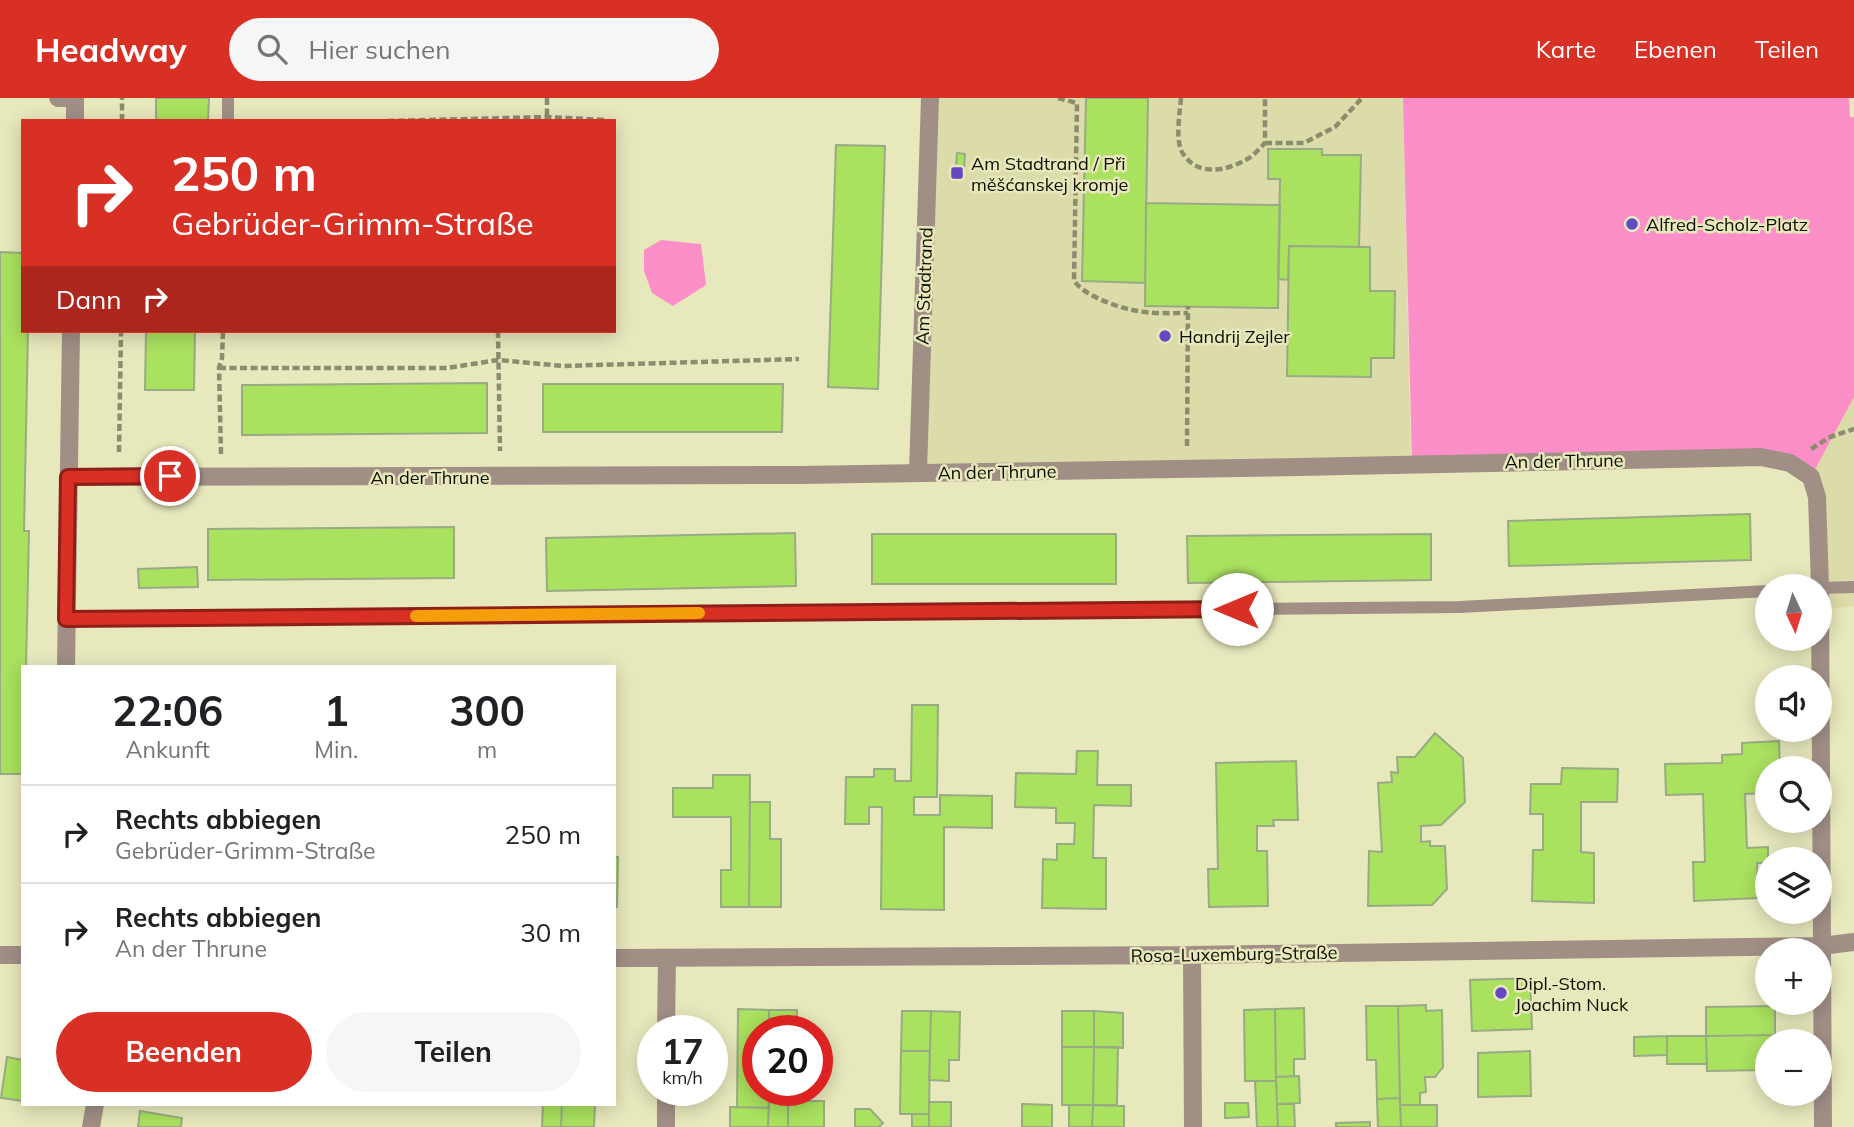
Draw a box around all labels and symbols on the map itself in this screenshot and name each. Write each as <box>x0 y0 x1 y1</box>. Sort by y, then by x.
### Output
place label: Am Stadtrand / Při měšćanskej kromje <box>971 152 1128 196</box>
marker: Am Stadtrand / Při měšćanskej kromje <box>949 165 965 181</box>
place label: Alfred-Scholz-Platz <box>1646 213 1808 236</box>
marker: Alfred-Scholz-Platz <box>1624 216 1640 232</box>
street label: Am Stadtrand <box>910 227 938 345</box>
place label: Handrij Zejler <box>1179 325 1290 348</box>
marker: Handrij Zejler <box>1157 328 1173 344</box>
pin <box>140 446 200 506</box>
street label: An der Thrune <box>1504 448 1624 474</box>
street label: An der Thrune <box>937 459 1057 485</box>
street label: An der Thrune <box>371 466 489 489</box>
position arrow <box>1200 572 1274 646</box>
north arrow <box>1755 574 1832 651</box>
street label: Rosa-Luxemburg-Straße <box>1130 941 1338 967</box>
place label: Dipl.-Stom. Joachim Nuck <box>1515 972 1629 1016</box>
marker: Dipl.-Stom. Joachim Nuck <box>1493 985 1509 1001</box>
speed limit sign: 20 <box>742 1015 833 1106</box>

